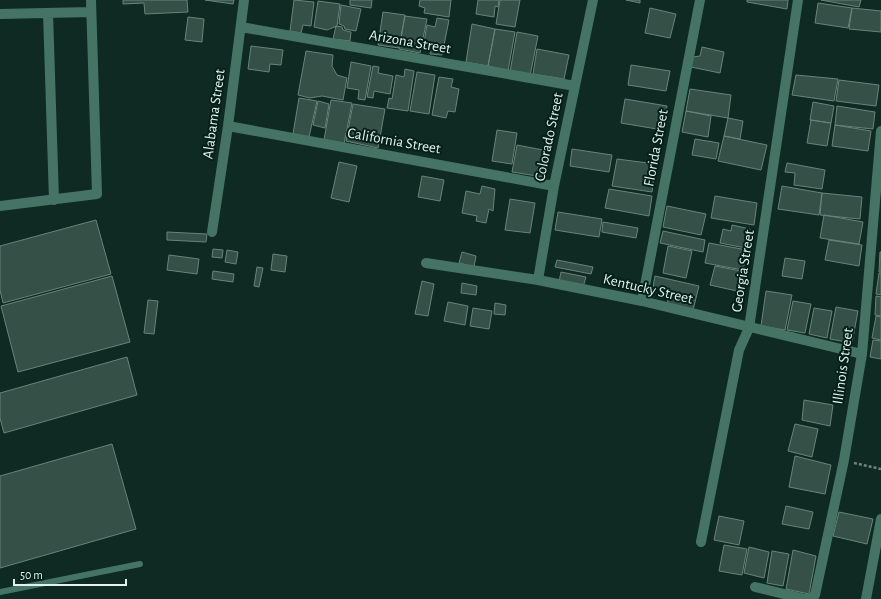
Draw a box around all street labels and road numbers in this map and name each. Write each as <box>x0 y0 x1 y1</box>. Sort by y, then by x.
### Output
street label: Arizona Street <box>368 27 452 57</box>
street label: Alabama Street <box>200 68 228 160</box>
street label: Colorado Street <box>532 91 566 183</box>
street label: Florida Street <box>641 108 671 188</box>
street label: California Street <box>346 125 442 157</box>
street label: Georgia Street <box>729 228 757 313</box>
street label: Kentucky Street <box>602 271 695 307</box>
street label: Illinois Street <box>830 327 856 405</box>

